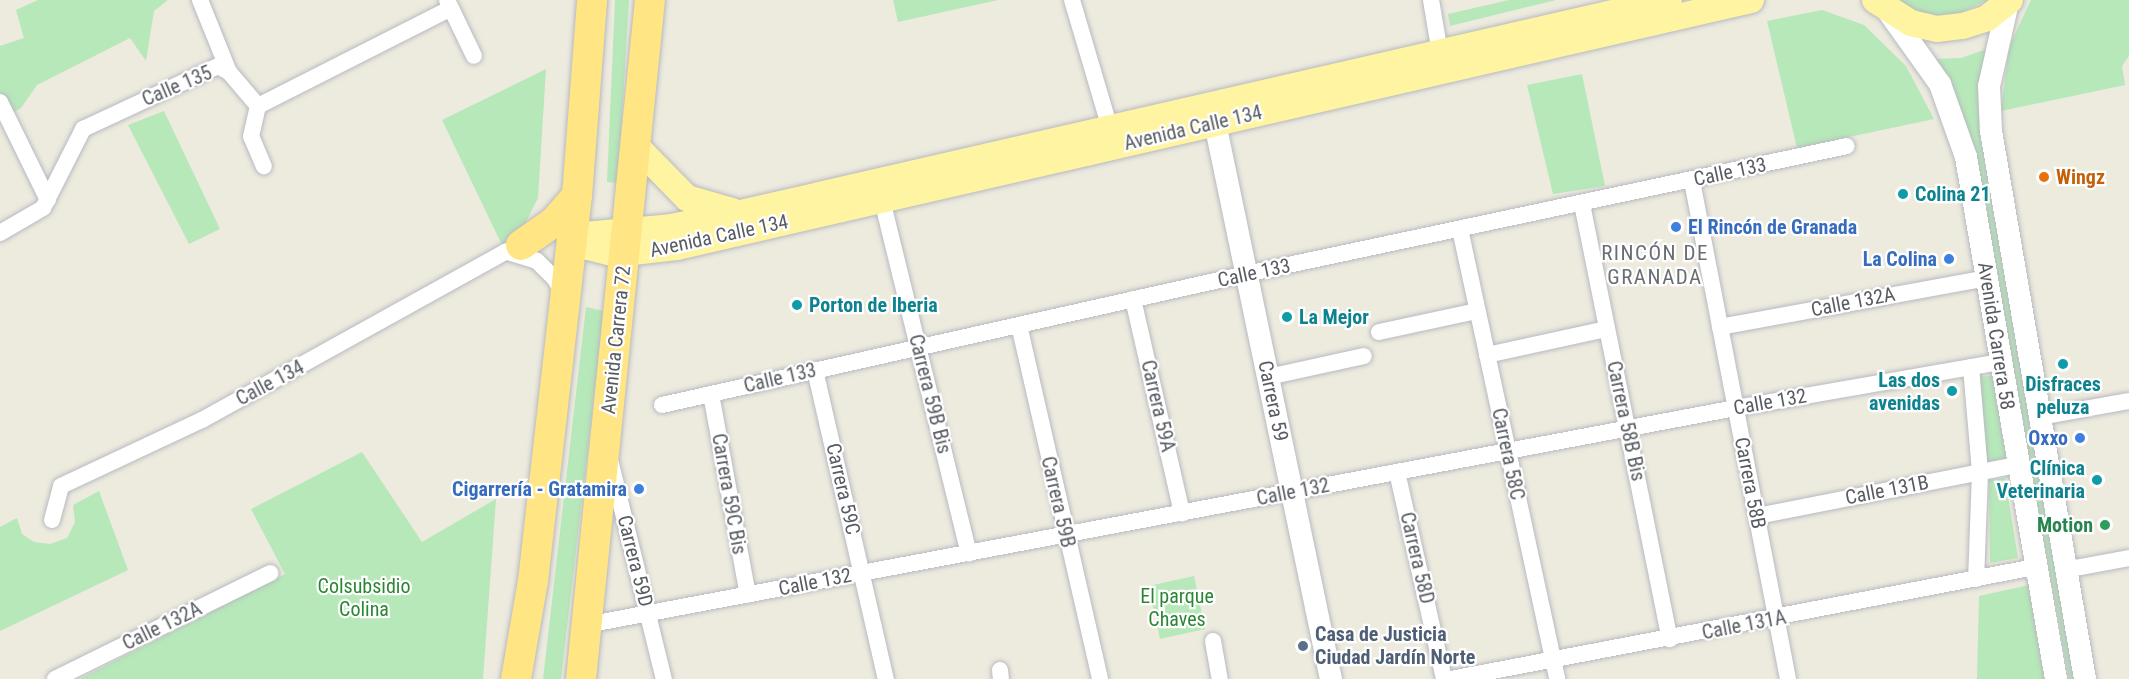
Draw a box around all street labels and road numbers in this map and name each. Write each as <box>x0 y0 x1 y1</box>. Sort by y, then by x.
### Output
street label: Calle 135 <box>138 61 216 111</box>
street label: Avenida Calle 134 <box>1122 100 1264 156</box>
street label: Calle 133 <box>1691 153 1769 191</box>
street label: Avenida Calle 134 <box>648 210 790 262</box>
street label: Calle 133 <box>1215 254 1293 292</box>
street label: Avenida Carrera 58 <box>1972 260 2020 412</box>
street label: Avenida Carrera 72 <box>596 265 636 415</box>
street label: Calle 132A <box>1809 282 1897 322</box>
street label: Carrera 59B Bis <box>904 332 956 456</box>
street label: Calle 134 <box>232 355 308 411</box>
street label: Calle 133 <box>741 358 819 398</box>
street label: Carrera 59A <box>1136 358 1180 454</box>
street label: Carrera 59 <box>1253 358 1293 444</box>
street label: Carrera 58B Bis <box>1602 359 1650 483</box>
street label: Calle 132 <box>1732 384 1808 420</box>
street label: Carrera 58C <box>1487 406 1529 502</box>
street label: Carrera 59C Bis <box>707 432 751 556</box>
street label: Carrera 58B <box>1729 435 1771 531</box>
street label: Carrera 59C <box>821 441 865 537</box>
street label: Carrera 59B <box>1036 454 1080 550</box>
street label: Calle 131B <box>1843 470 1931 510</box>
street label: Calle 132 <box>1255 473 1331 511</box>
street label: Carrera 58D <box>1395 510 1439 606</box>
street label: Carrera 59D <box>612 513 658 609</box>
street label: Calle 132 <box>777 563 853 601</box>
street label: Calle 132A <box>118 597 206 655</box>
street label: Calle 131A <box>1700 605 1788 645</box>

